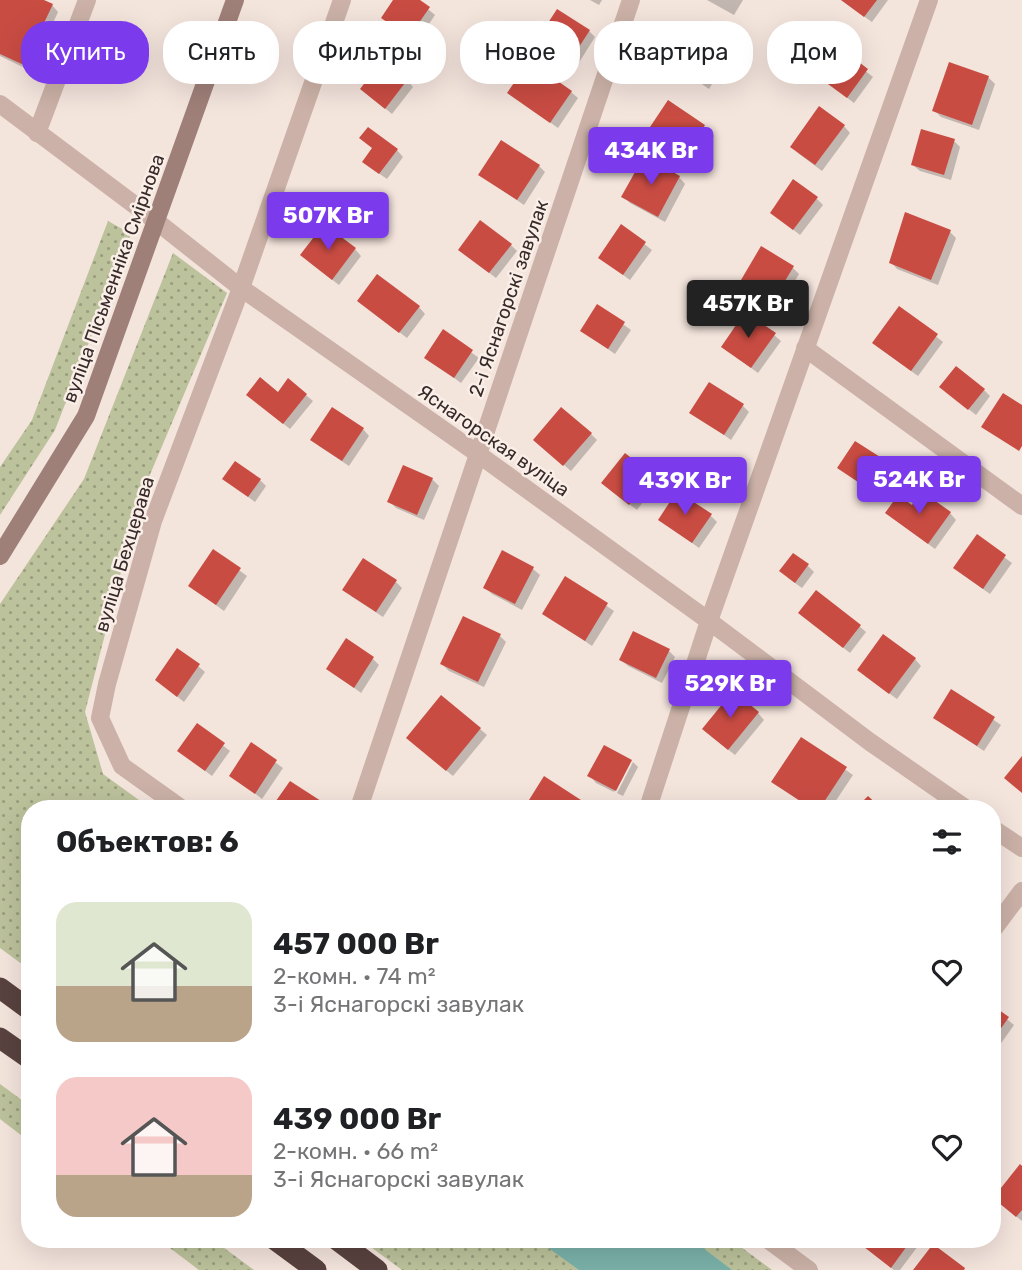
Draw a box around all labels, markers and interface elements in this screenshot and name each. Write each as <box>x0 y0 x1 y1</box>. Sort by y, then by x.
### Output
chip: Купить <box>21 21 149 84</box>
chip: Снять <box>163 21 279 84</box>
chip: Фильтры <box>293 21 446 84</box>
chip: Новое <box>460 21 580 84</box>
chip: Квартира <box>594 21 753 84</box>
chip: Дом <box>767 21 862 84</box>
pin: 434K Br <box>586 128 716 187</box>
text: 434K Br <box>604 136 698 164</box>
street label: вуліца Пісьменніка Смірнова <box>58 151 169 406</box>
pin: 507K Br <box>263 192 393 252</box>
street label: 2-і Яснагорскі завулак <box>464 197 553 400</box>
text: 507K Br <box>283 201 373 229</box>
pin: 457K Br <box>683 280 813 340</box>
text: 457K Br <box>703 289 793 317</box>
street label: Яснагорская вуліца <box>413 379 574 501</box>
pin: 524K Br <box>854 456 984 516</box>
pin: 439K Br <box>620 458 750 517</box>
text: 524K Br <box>873 465 965 493</box>
text: 439K Br <box>639 466 731 494</box>
street label: вуліца Бехцерава <box>90 474 159 635</box>
pin: 529K Br <box>665 660 795 720</box>
text: 529K Br <box>684 669 776 697</box>
icon: filters <box>928 823 966 861</box>
text: Объектов: 6 <box>56 824 239 860</box>
text: 457 000 Br <box>273 926 439 962</box>
icon: home <box>112 930 196 1014</box>
icon: heart <box>928 953 966 991</box>
text: 2-комн. · 74 m² <box>273 962 436 990</box>
text: 3-і Яснагорскі завулак <box>273 990 524 1018</box>
text: 439 000 Br <box>273 1101 441 1137</box>
icon: home <box>112 1105 196 1189</box>
icon: heart <box>928 1128 966 1166</box>
text: 2-комн. · 66 m² <box>273 1137 438 1165</box>
text: 3-і Яснагорскі завулак <box>273 1165 524 1193</box>

